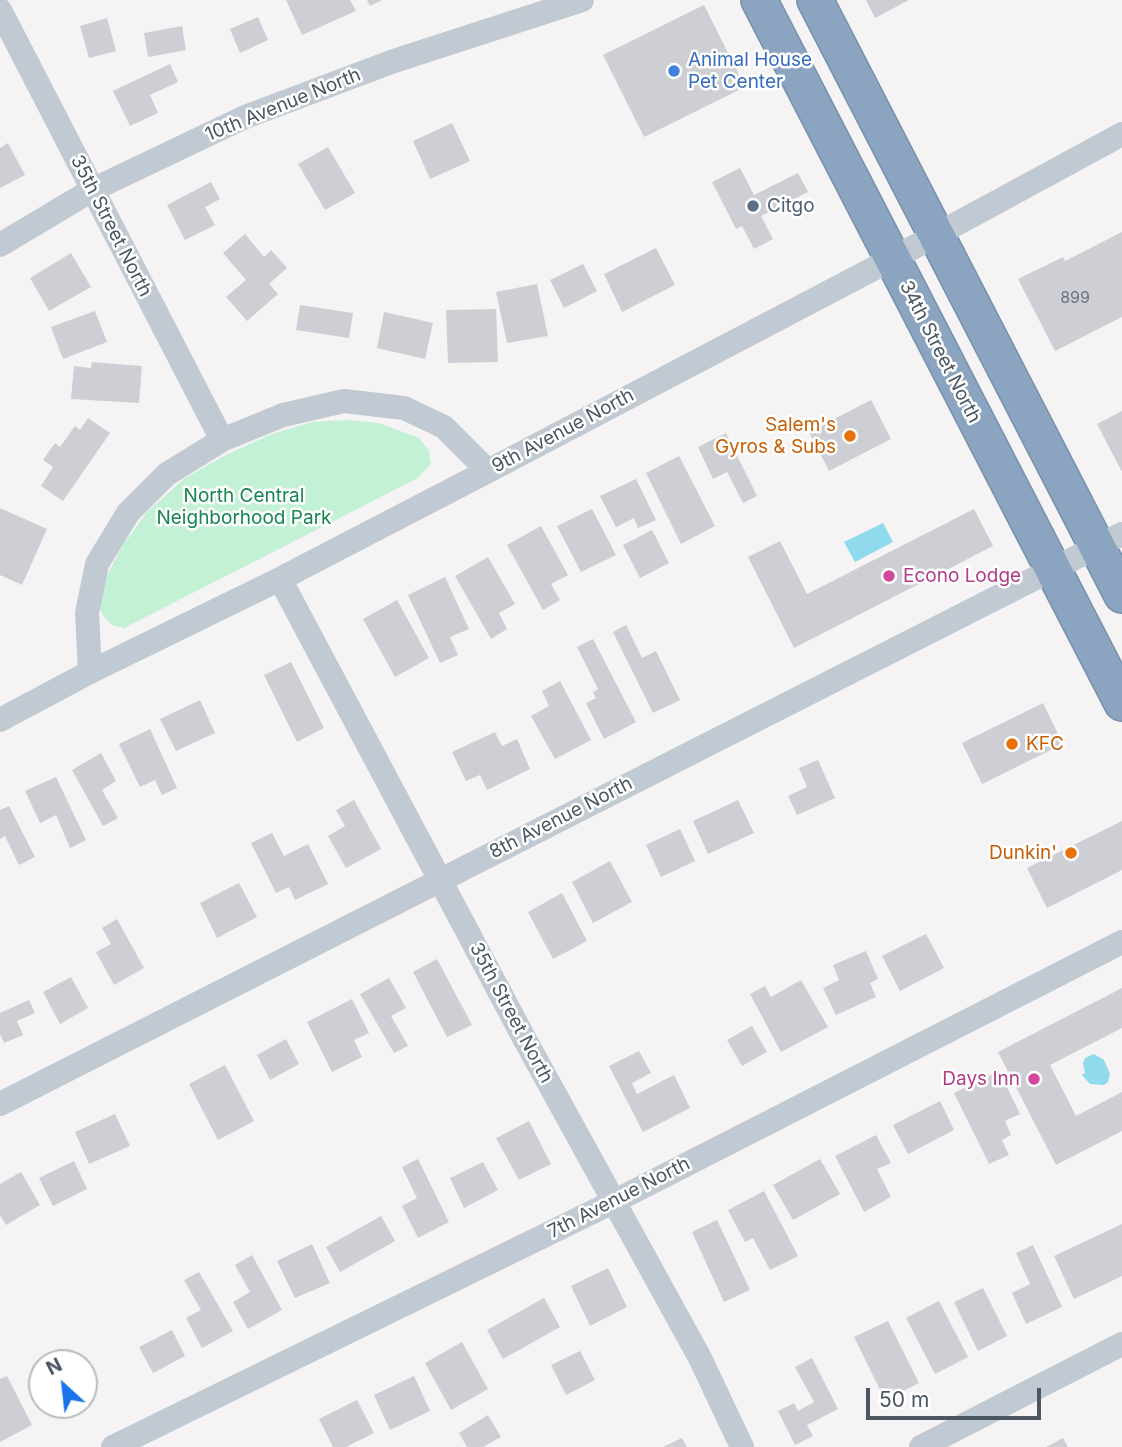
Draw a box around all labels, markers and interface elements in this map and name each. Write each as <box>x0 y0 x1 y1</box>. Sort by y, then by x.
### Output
place label: Animal House Pet Center <box>688 49 812 93</box>
street label: 10th Avenue North <box>202 63 364 147</box>
marker: Animal House Pet Center <box>666 63 682 79</box>
street label: 35th Street North <box>66 151 156 301</box>
place label: Citgo <box>767 195 815 217</box>
marker: Citgo <box>745 198 761 214</box>
street label: 34th Street North <box>894 277 986 427</box>
house number: 899 <box>1060 288 1090 308</box>
street label: 9th Avenue North <box>488 384 638 478</box>
place label: Salem's Gyros & Subs <box>715 414 836 458</box>
marker: Salem's Gyros & Subs <box>842 428 858 444</box>
park label: North Central Neighborhood Park <box>156 485 332 529</box>
place label: Econo Lodge <box>903 565 1021 587</box>
marker: Econo Lodge <box>881 568 897 584</box>
place label: KFC <box>1026 733 1064 755</box>
marker: KFC <box>1004 736 1020 752</box>
street label: 8th Avenue North <box>486 772 636 864</box>
place label: Dunkin' <box>989 842 1057 864</box>
marker: Dunkin' <box>1063 845 1079 861</box>
street label: 35th Street North <box>464 939 558 1087</box>
place label: Days Inn <box>942 1068 1020 1090</box>
marker: Days Inn <box>1026 1071 1042 1087</box>
street label: 7th Avenue North <box>544 1152 694 1244</box>
north arrow <box>28 1349 98 1419</box>
text: N <box>42 1353 66 1380</box>
scale bar <box>870 1374 1045 1418</box>
text: 50 m <box>879 1387 929 1412</box>

